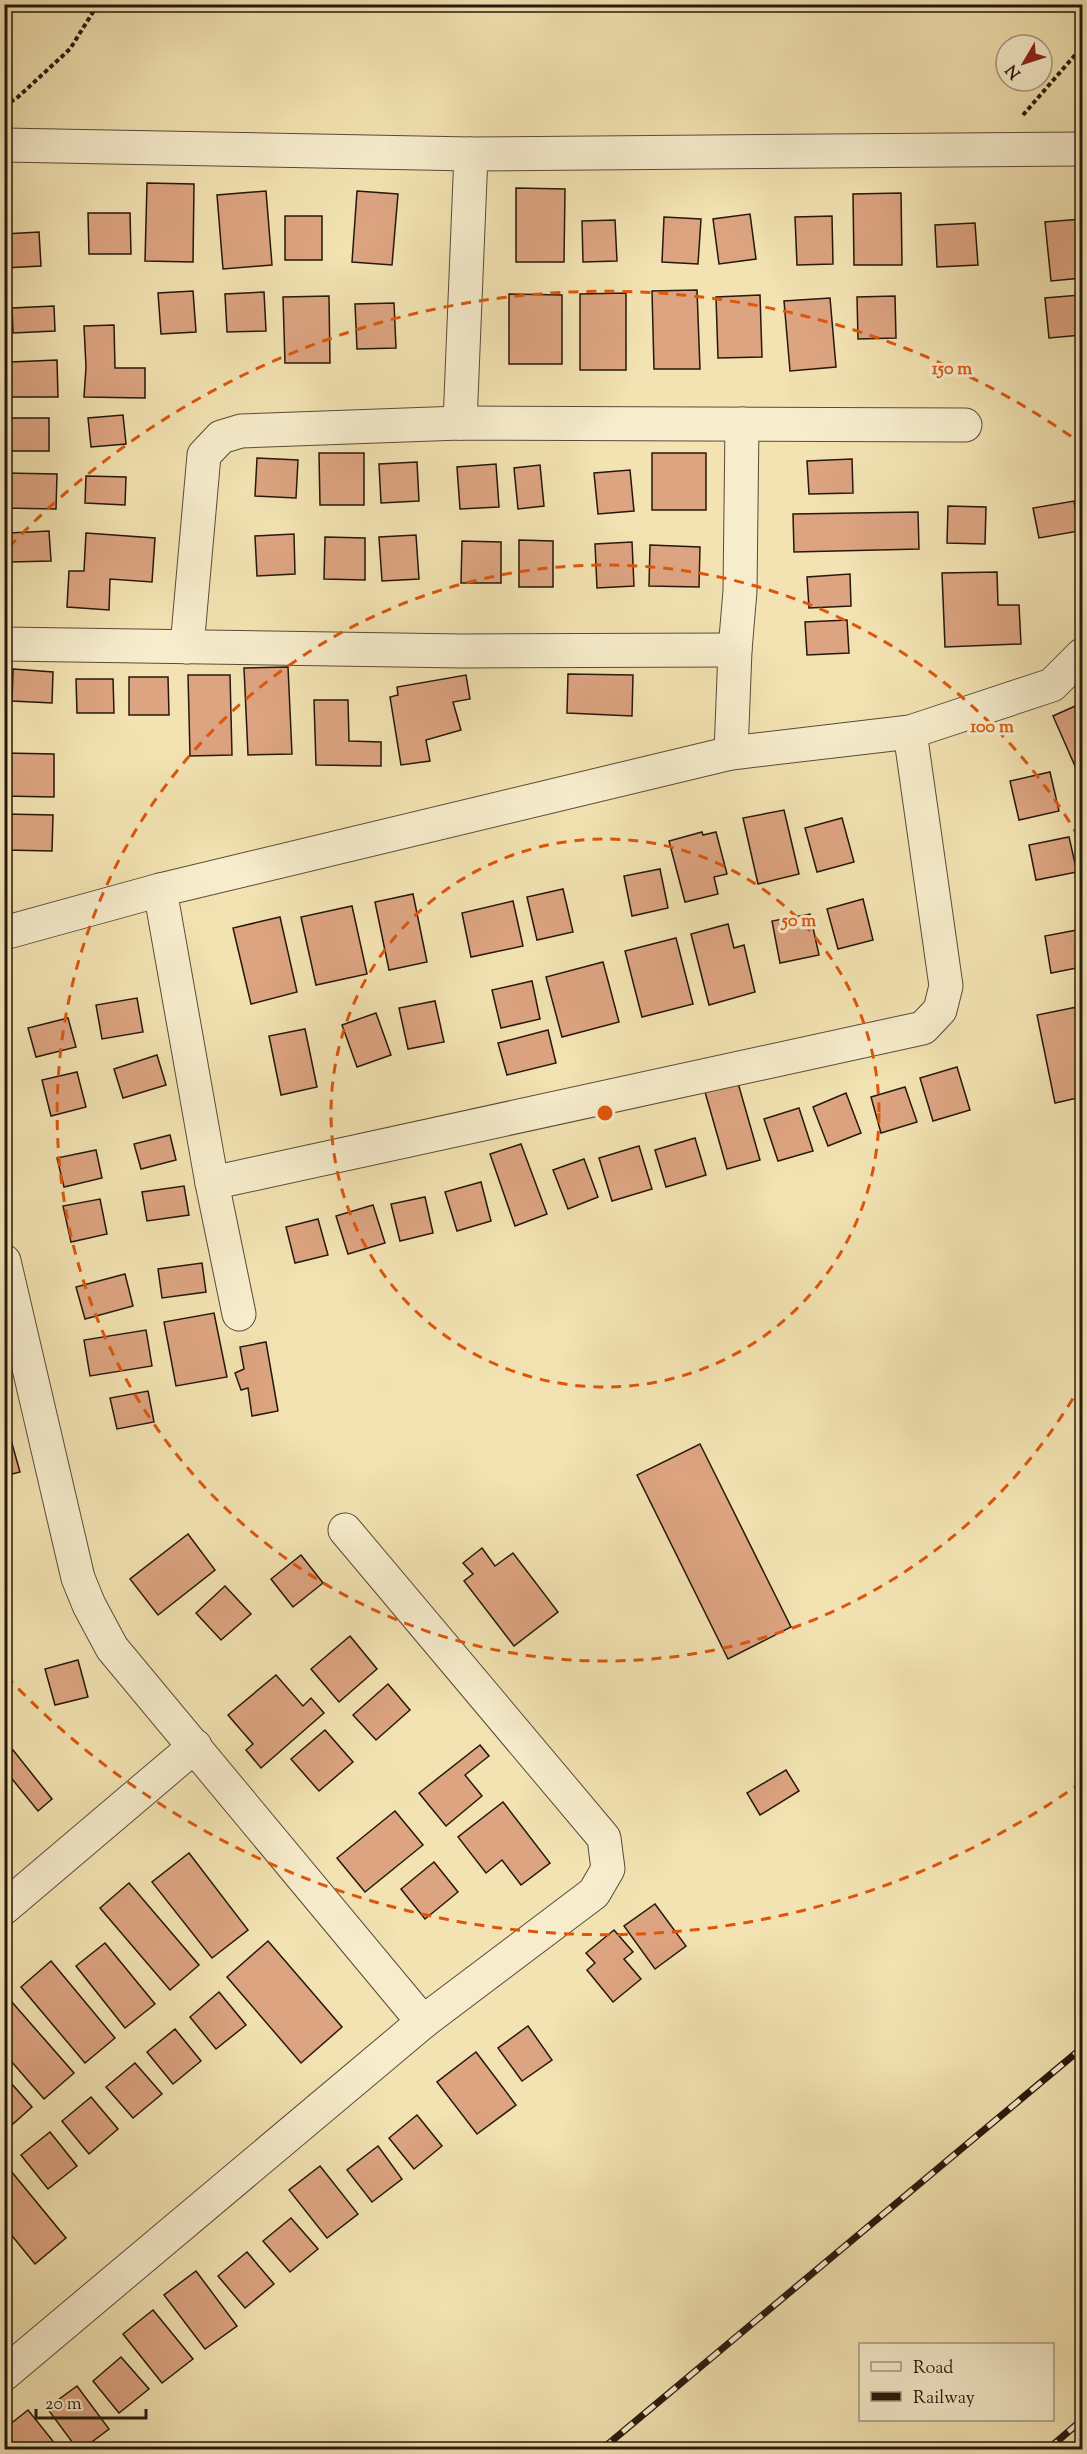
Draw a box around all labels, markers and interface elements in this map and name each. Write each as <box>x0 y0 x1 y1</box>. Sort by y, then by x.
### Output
north arrow <box>994 33 1054 93</box>
text: N <box>1001 58 1027 83</box>
text: 150 m <box>932 357 972 383</box>
text: 100 m <box>970 715 1014 741</box>
text: 50 m <box>780 909 816 935</box>
centre of rings <box>595 1103 615 1123</box>
legend <box>859 2343 1054 2421</box>
text: Road <box>913 2356 953 2382</box>
scale bar <box>36 2382 146 2420</box>
text: Railway <box>913 2386 975 2412</box>
text: 20 m <box>45 2392 82 2418</box>

